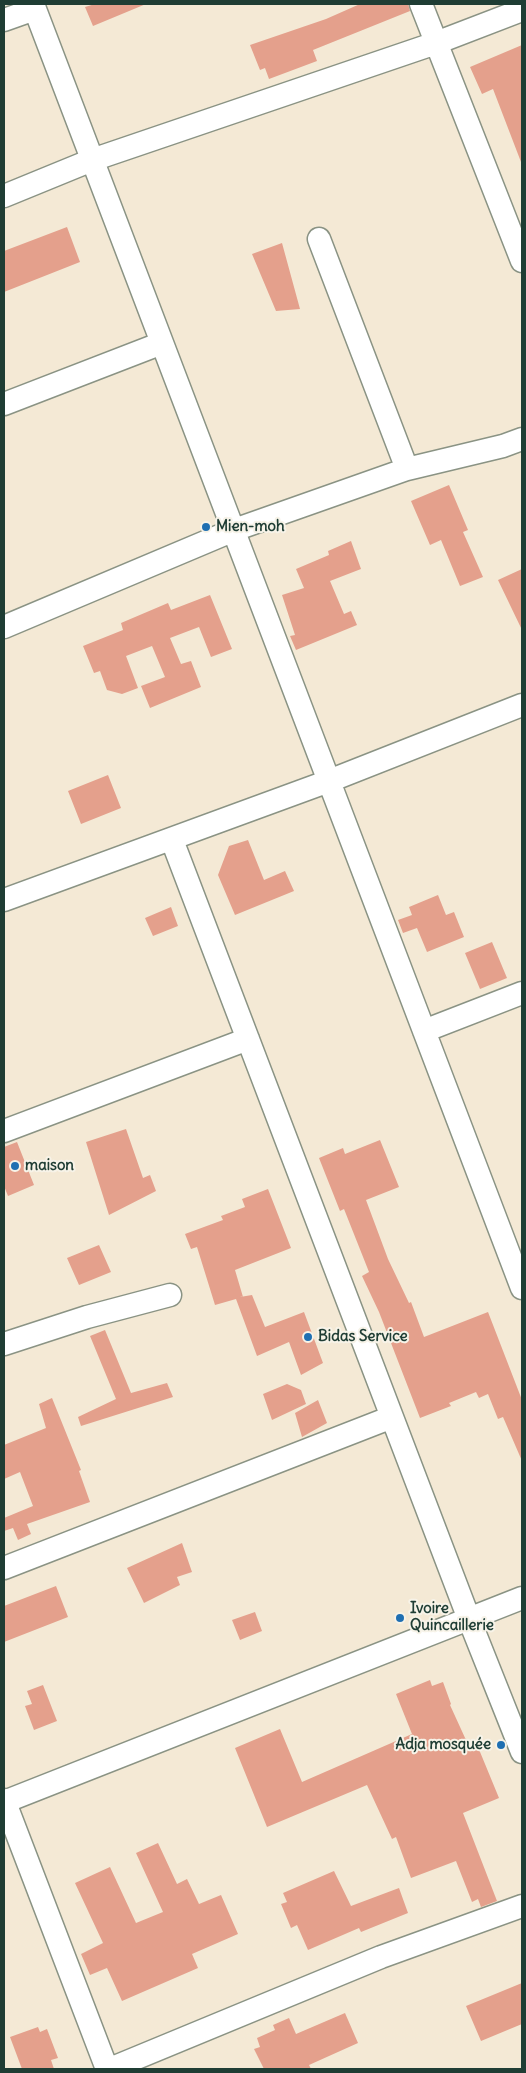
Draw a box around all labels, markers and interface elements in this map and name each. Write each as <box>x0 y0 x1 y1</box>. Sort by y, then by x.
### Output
place label: Mien-moh <box>216 518 285 536</box>
marker: Mien-moh <box>200 521 212 533</box>
place label: maison <box>25 1157 74 1175</box>
marker: maison <box>9 1160 21 1172</box>
place label: Bidas Service <box>318 1328 408 1346</box>
marker: Bidas Service <box>302 1331 314 1343</box>
place label: Ivoire Quincaillerie <box>410 1600 494 1635</box>
marker: Ivoire Quincaillerie <box>394 1612 406 1624</box>
place label: Adja mosquée <box>396 1736 491 1754</box>
marker: Adja mosquée <box>495 1739 507 1751</box>

